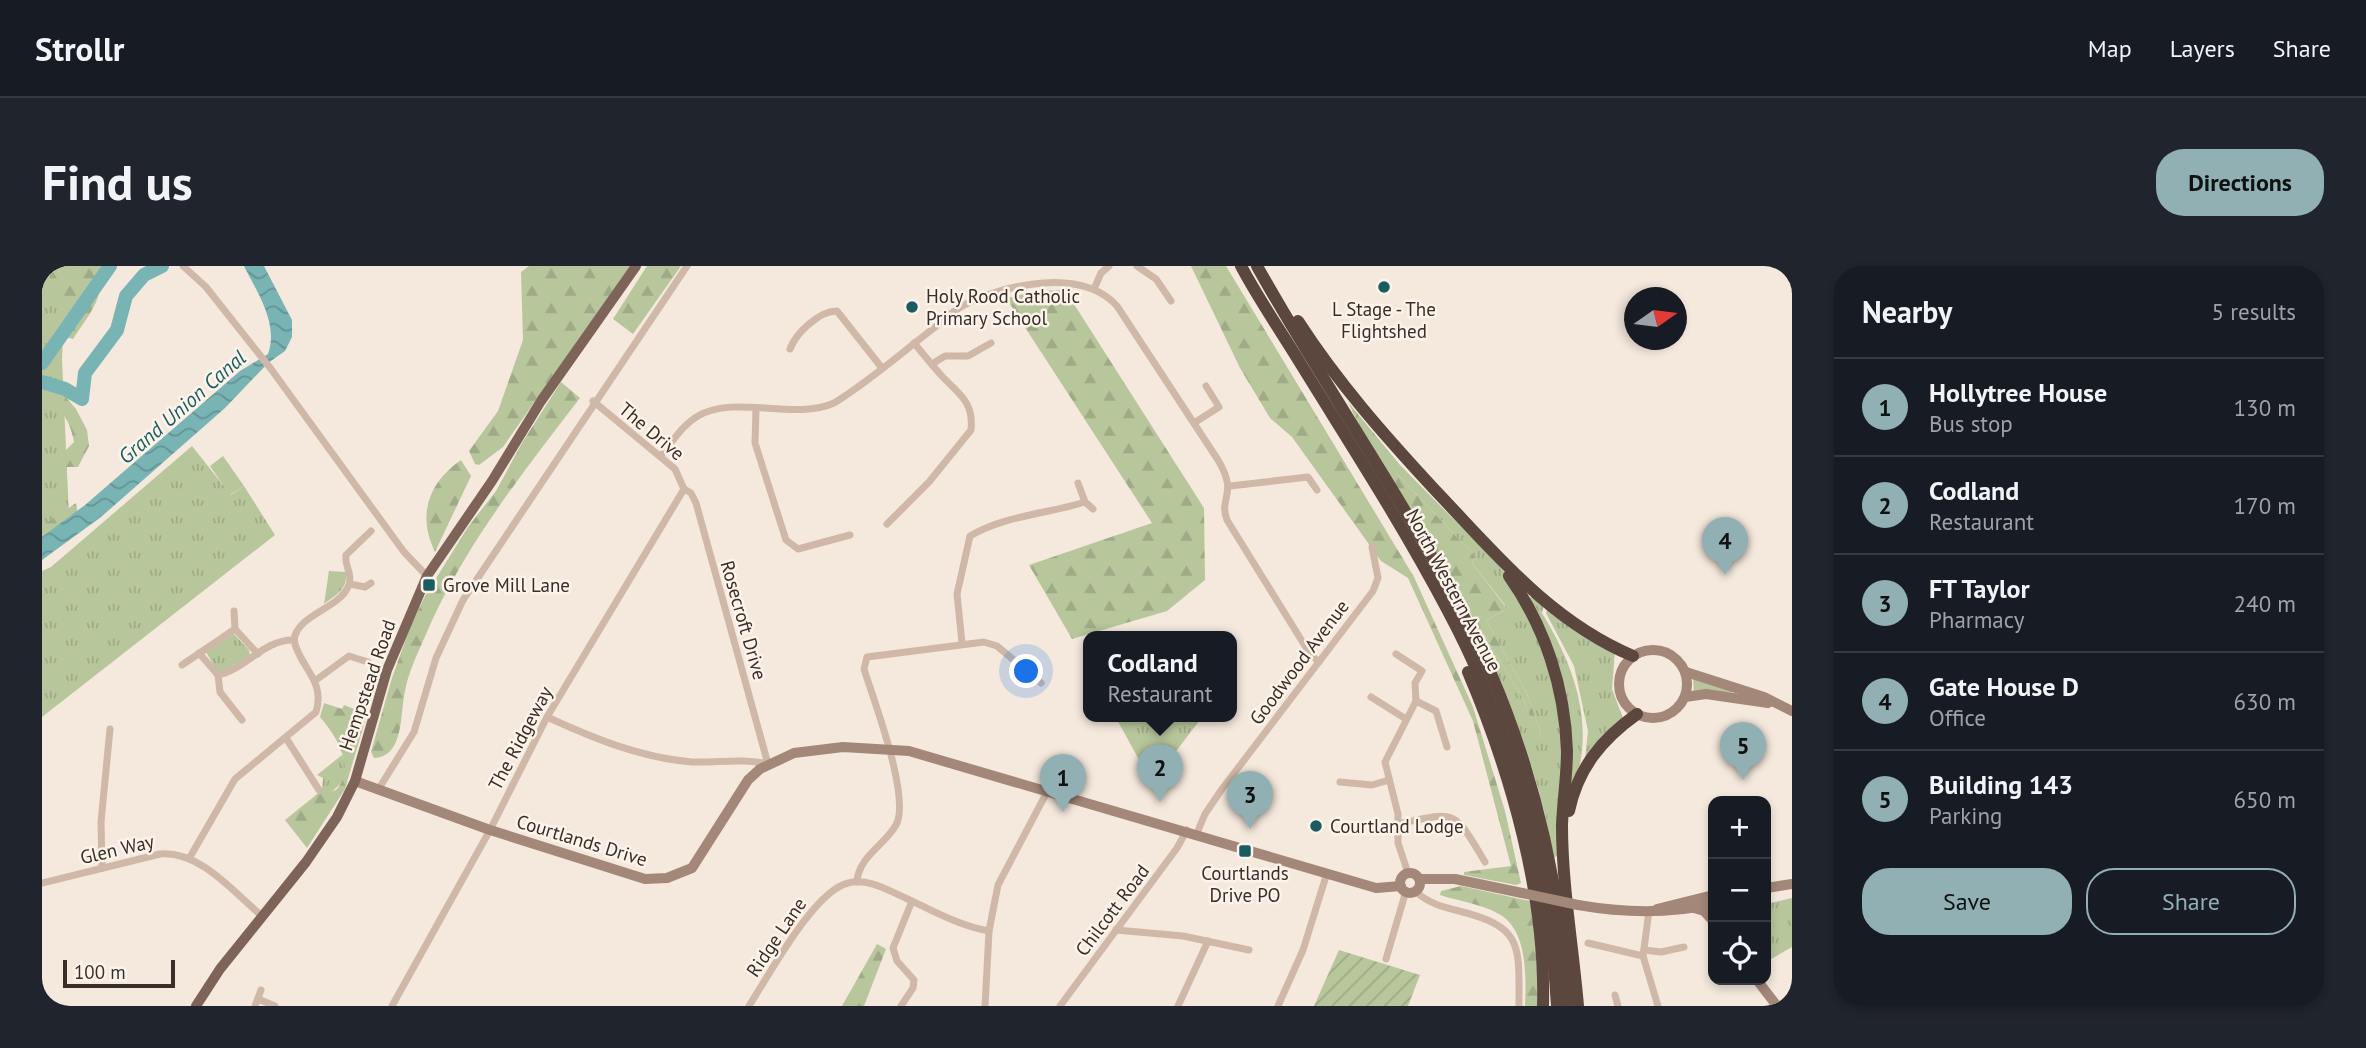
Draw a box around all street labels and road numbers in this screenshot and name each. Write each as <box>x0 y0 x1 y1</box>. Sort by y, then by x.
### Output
street label: The Drive <box>614 397 690 465</box>
street label: North Western Avenue <box>1401 505 1507 675</box>
street label: Rosecroft Drive <box>716 558 772 682</box>
street label: Goodwood Avenue <box>1244 595 1354 729</box>
street label: Hempstead Road <box>333 616 401 754</box>
street label: The Ridgeway <box>483 682 557 794</box>
street label: Courtlands Drive <box>514 809 650 871</box>
street label: Glen Way <box>78 829 156 869</box>
street label: Chilcott Road <box>1070 859 1154 961</box>
street label: Ridge Lane <box>741 893 811 981</box>

